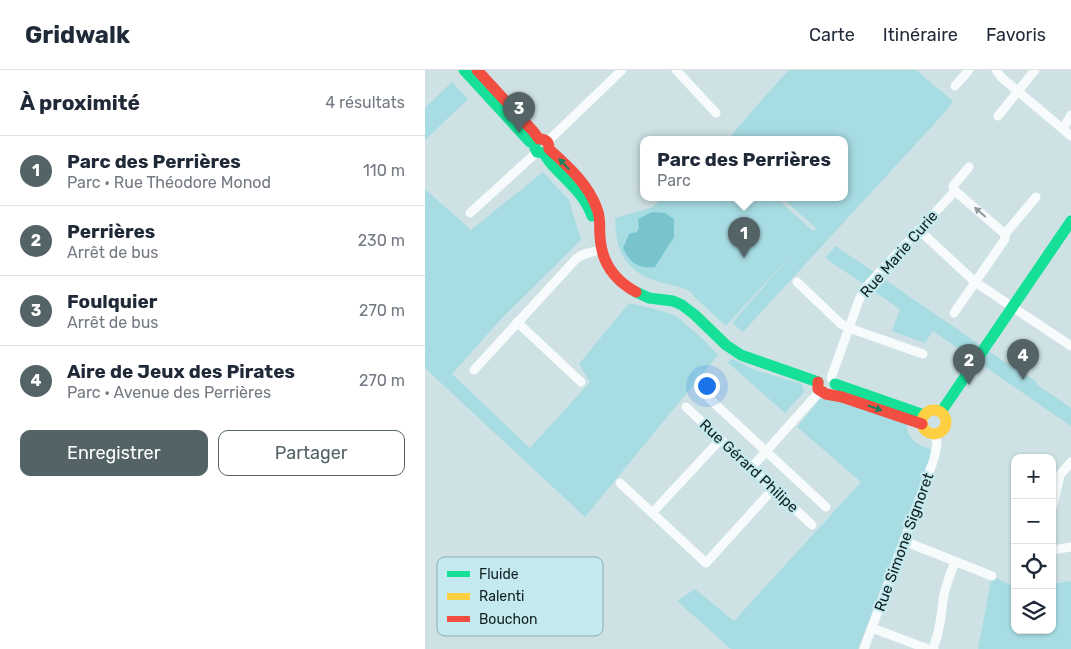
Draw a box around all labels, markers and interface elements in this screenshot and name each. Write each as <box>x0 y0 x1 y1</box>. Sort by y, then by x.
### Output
text: Gridwalk <box>25 21 130 49</box>
text: Carte <box>809 24 855 46</box>
text: Itinéraire <box>883 24 958 46</box>
text: Favoris <box>986 24 1046 46</box>
text: À proximité <box>20 90 140 115</box>
pin: 3 <box>503 92 535 133</box>
text: 4 résultats <box>325 93 405 112</box>
popup <box>640 136 848 201</box>
text: Parc des Perrières <box>657 148 831 171</box>
text: Parc des Perrières <box>67 150 241 173</box>
one-way arrow <box>558 158 570 170</box>
text: 1 <box>32 161 40 180</box>
text: 110 m <box>363 161 405 180</box>
text: Parc <box>657 171 691 190</box>
text: Parc · Rue Théodore Monod <box>67 173 271 192</box>
street label: Rue Marie Curie <box>856 207 942 301</box>
one-way arrow <box>973 207 986 218</box>
pin: 1 <box>728 217 760 258</box>
text: Perrières <box>67 220 155 243</box>
text: 2 <box>31 231 41 250</box>
text: 230 m <box>358 231 405 250</box>
text: Arrêt de bus <box>67 243 159 262</box>
text: Foulquier <box>67 290 157 313</box>
text: 3 <box>31 301 41 320</box>
text: 270 m <box>359 301 405 320</box>
text: Arrêt de bus <box>67 313 159 332</box>
pin: 4 <box>1007 339 1039 380</box>
pin: 2 <box>953 344 985 385</box>
text: Aire de Jeux des Pirates <box>67 360 295 383</box>
text: 4 <box>31 371 41 390</box>
text: 270 m <box>359 371 405 390</box>
your location <box>694 373 720 399</box>
text: Parc · Avenue des Perrières <box>67 383 271 402</box>
one-way arrow <box>868 405 883 412</box>
street label: Rue Gérard Philipe <box>696 416 802 516</box>
button: Enregistrer <box>20 430 208 476</box>
button: Partager <box>218 430 405 476</box>
map controls <box>1011 454 1056 634</box>
button: + <box>1011 454 1056 499</box>
street label: Rue Simone Signoret <box>871 470 938 614</box>
button: − <box>1011 499 1056 544</box>
button: locate <box>1011 544 1056 589</box>
legend <box>437 557 603 636</box>
text: Fluide <box>479 566 519 583</box>
text: Ralenti <box>479 588 524 605</box>
button: layers <box>1011 589 1056 634</box>
text: Bouchon <box>479 611 538 628</box>

